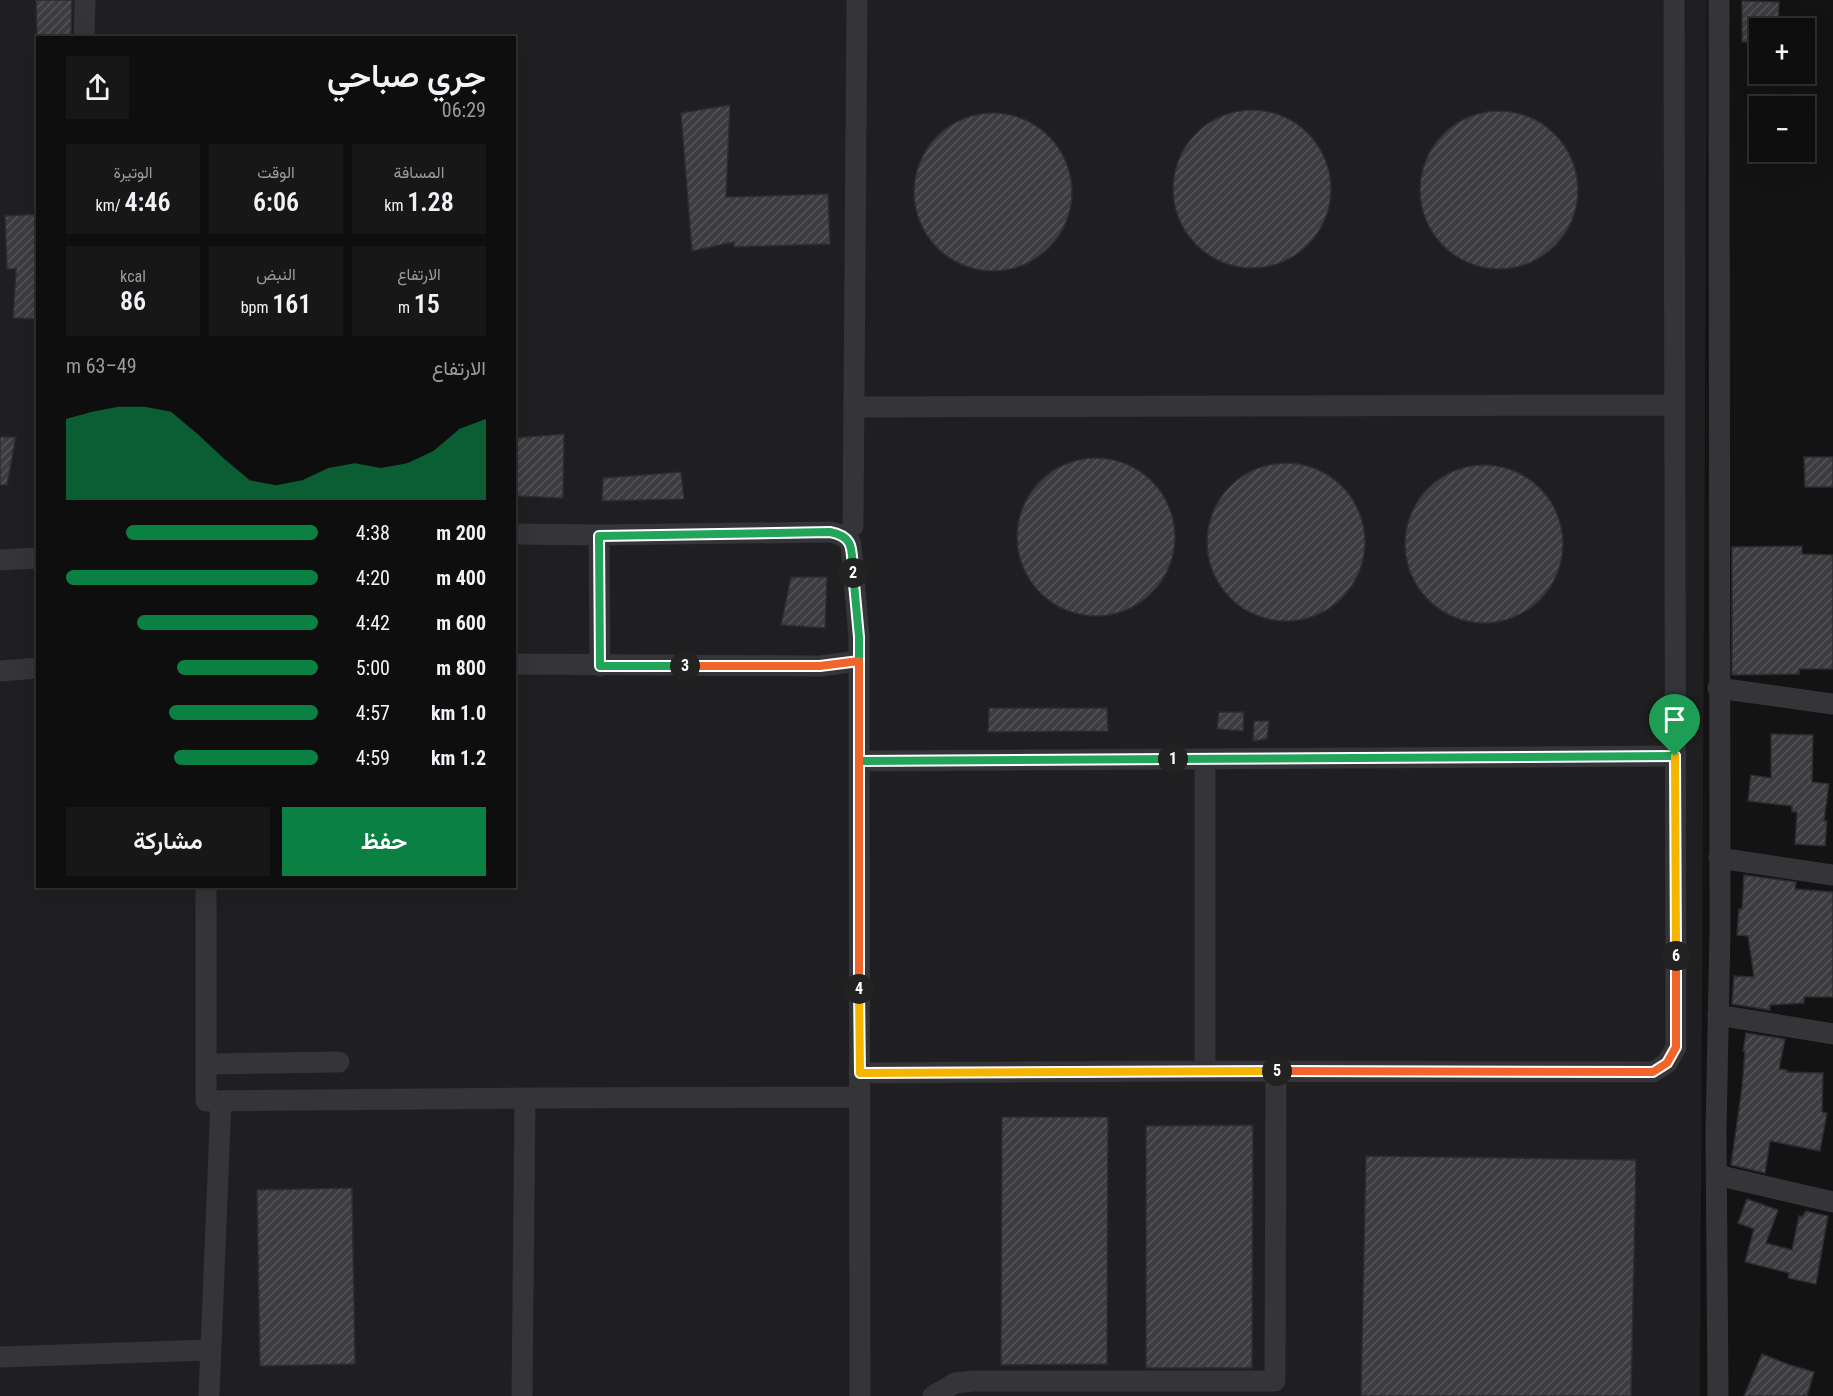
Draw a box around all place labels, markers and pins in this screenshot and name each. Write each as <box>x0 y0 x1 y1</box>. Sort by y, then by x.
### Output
pin: 2 <box>838 558 868 588</box>
pin: 3 <box>670 651 700 681</box>
pin <box>1649 694 1700 756</box>
pin: 1 <box>1158 744 1188 774</box>
pin: 6 <box>1661 941 1691 971</box>
pin: 4 <box>844 974 874 1004</box>
pin: 5 <box>1262 1056 1292 1086</box>

